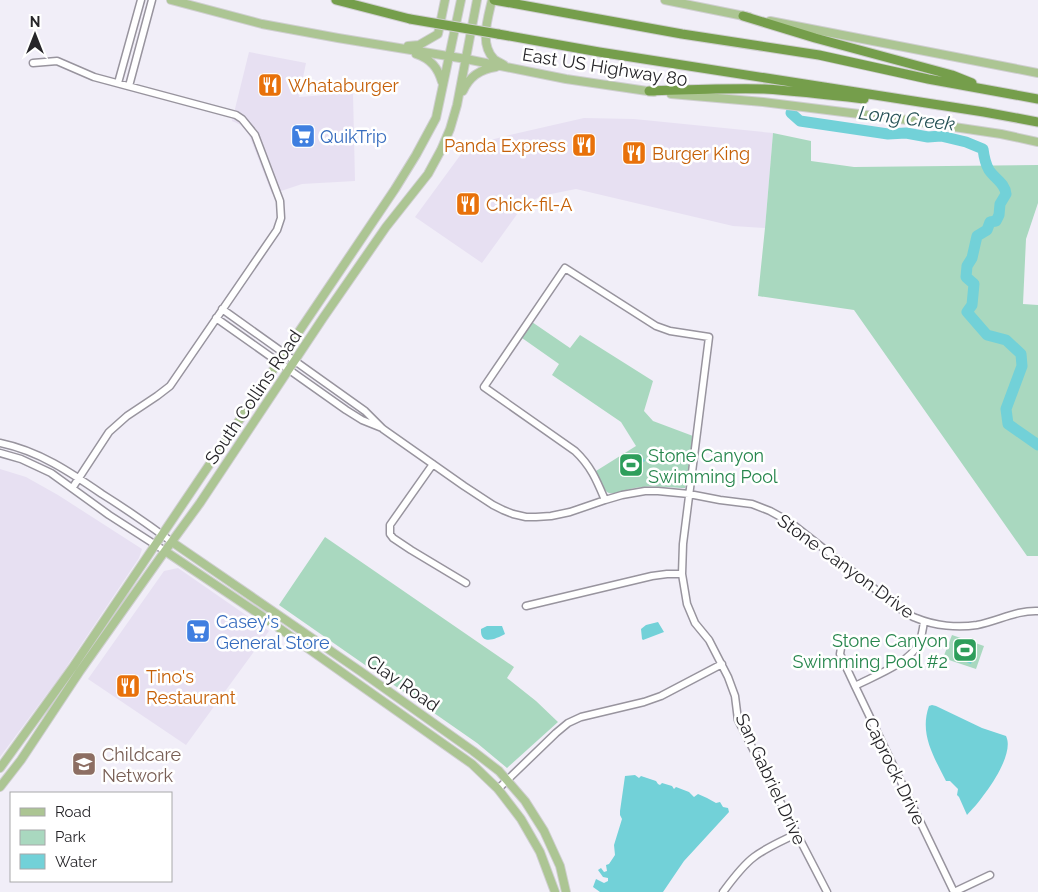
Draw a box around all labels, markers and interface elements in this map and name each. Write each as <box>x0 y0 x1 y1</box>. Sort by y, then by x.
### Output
north arrow <box>10 10 60 60</box>
text: N <box>30 14 40 30</box>
street label: East US Highway 80 <box>521 44 689 90</box>
restaurant icon: Whataburger <box>257 72 283 98</box>
place label: Whataburger <box>288 75 399 96</box>
water label: Long Creek <box>858 101 956 135</box>
supermarket icon: QuikTrip <box>290 123 316 149</box>
place label: QuikTrip <box>320 126 387 147</box>
restaurant icon: Panda Express <box>571 132 597 158</box>
place label: Panda Express <box>444 135 566 156</box>
restaurant icon: Burger King <box>621 140 647 166</box>
place label: Burger King <box>652 143 750 164</box>
restaurant icon: Chick-fil-A <box>455 191 481 217</box>
place label: Chick-fil-A <box>486 194 572 215</box>
street label: South Collins Road <box>200 326 306 468</box>
place label: Stone Canyon Swimming Pool <box>648 445 778 487</box>
sports icon: Stone Canyon Swimming Pool <box>618 452 644 478</box>
street label: Stone Canyon Drive <box>774 509 919 623</box>
place label: Casey's General Store <box>216 611 330 653</box>
supermarket icon: Casey's General Store <box>185 618 211 644</box>
place label: Stone Canyon Swimming Pool #2 <box>793 630 948 672</box>
sports icon: Stone Canyon Swimming Pool #2 <box>952 637 978 663</box>
street label: Clay Road <box>363 650 443 716</box>
place label: Tino's Restaurant <box>146 666 236 708</box>
restaurant icon: Tino's Restaurant <box>115 673 141 699</box>
street label: San Gabriel Drive <box>731 710 811 848</box>
street label: Caprock Drive <box>860 714 930 829</box>
place label: Childcare Network <box>102 744 182 786</box>
school or university icon: Childcare Network <box>71 751 97 777</box>
legend <box>10 792 172 882</box>
text: Road <box>55 803 91 821</box>
text: Park <box>55 828 86 846</box>
text: Water <box>55 853 98 871</box>

